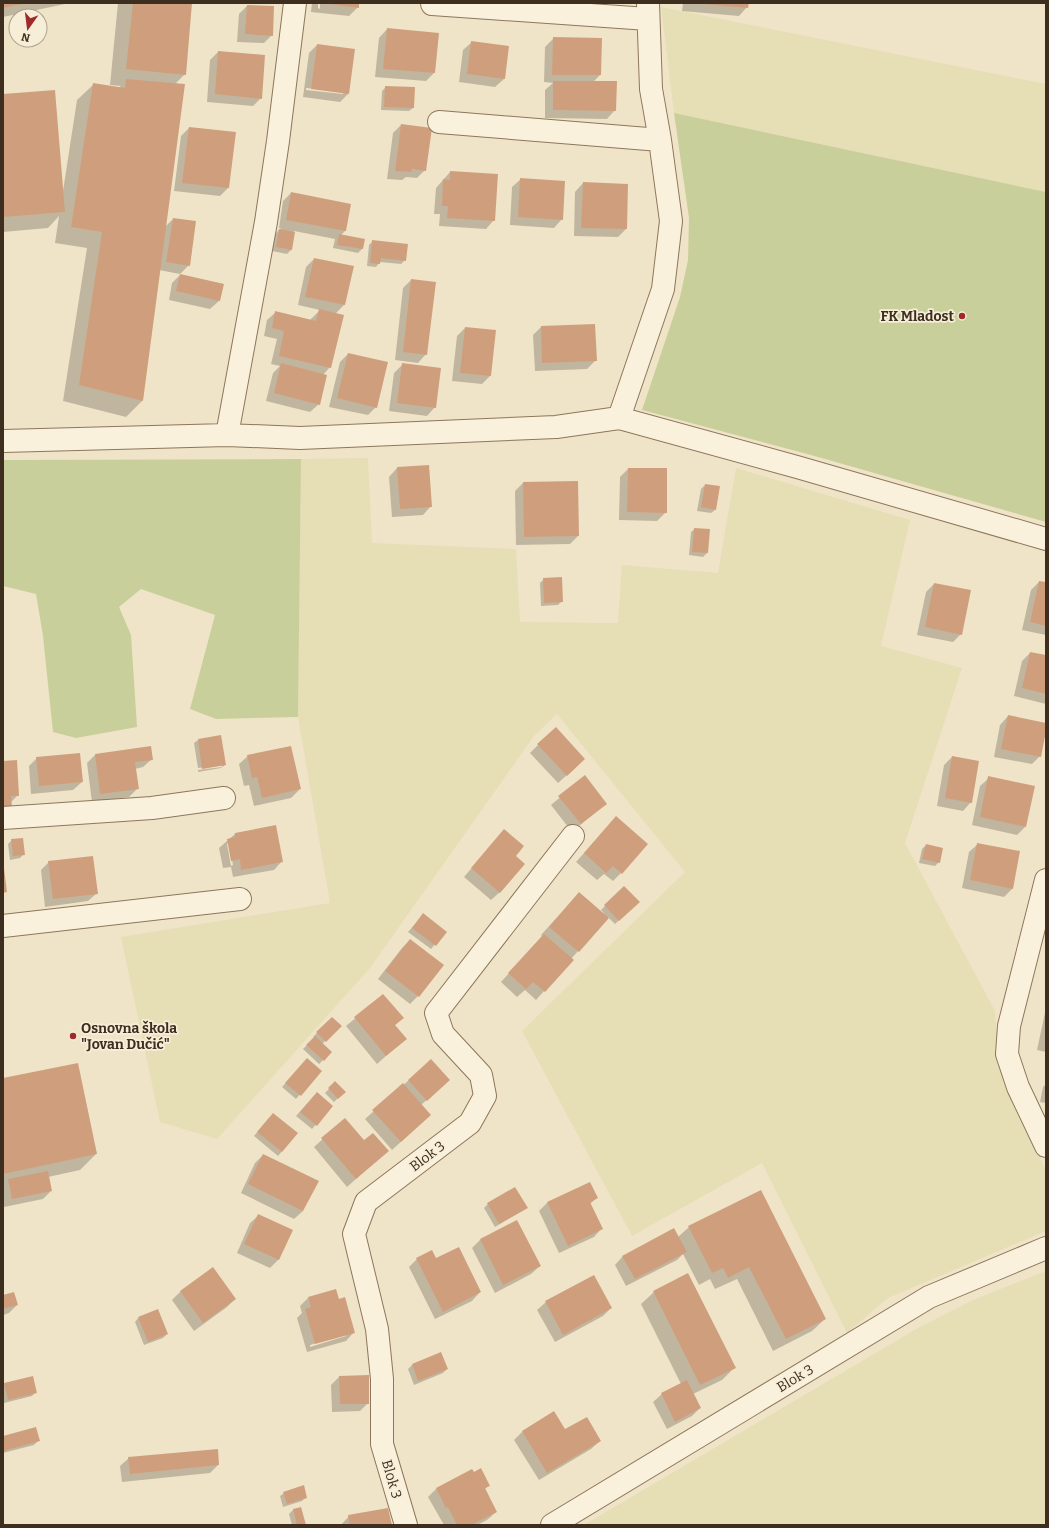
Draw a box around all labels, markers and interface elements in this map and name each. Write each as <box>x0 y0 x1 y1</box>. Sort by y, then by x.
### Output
north arrow <box>8 8 48 48</box>
text: N <box>20 30 31 45</box>
place label: FK Mladost <box>881 308 954 325</box>
marker: FK Mladost <box>957 311 967 321</box>
place label: Osnovna škola "Jovan Dučić" <box>81 1020 177 1053</box>
marker: Osnovna škola "Jovan Dučić" <box>68 1031 78 1041</box>
street label: Blok 3 <box>406 1138 448 1175</box>
street label: Blok 3 <box>774 1361 817 1396</box>
street label: Blok 3 <box>378 1458 405 1501</box>

